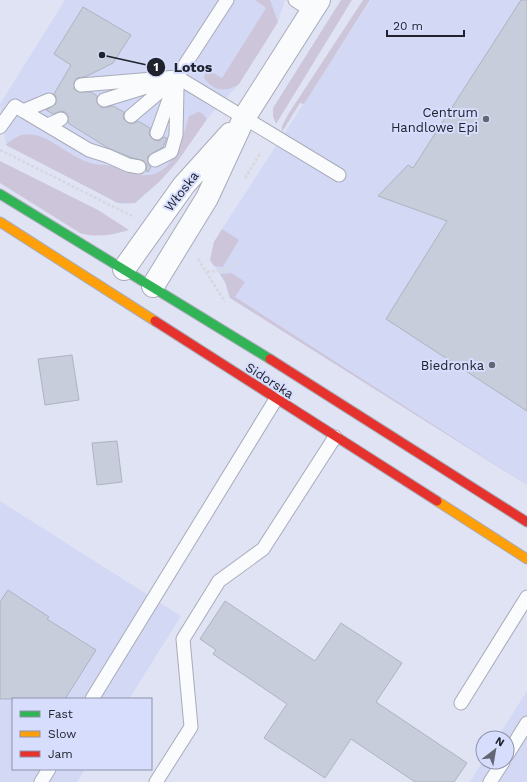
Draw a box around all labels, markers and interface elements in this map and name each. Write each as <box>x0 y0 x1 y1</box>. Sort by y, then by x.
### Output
scale bar <box>387 12 464 38</box>
text: 20 m <box>393 19 423 33</box>
callout: Lotos <box>146 54 221 80</box>
text: Lotos <box>174 59 213 75</box>
text: 1 <box>153 60 159 74</box>
place label: Centrum Handlowe Epi <box>391 105 478 135</box>
marker: Centrum Handlowe Epi <box>481 114 491 124</box>
street label: Włoska <box>161 168 202 214</box>
place label: Biedronka <box>421 358 485 373</box>
street label: Sidorska <box>243 359 297 402</box>
marker: Biedronka <box>487 360 497 370</box>
legend <box>12 698 152 770</box>
text: Fast <box>48 707 73 721</box>
text: Slow <box>48 727 76 741</box>
north arrow <box>475 730 515 770</box>
text: N <box>493 734 507 750</box>
text: Jam <box>48 747 73 761</box>

